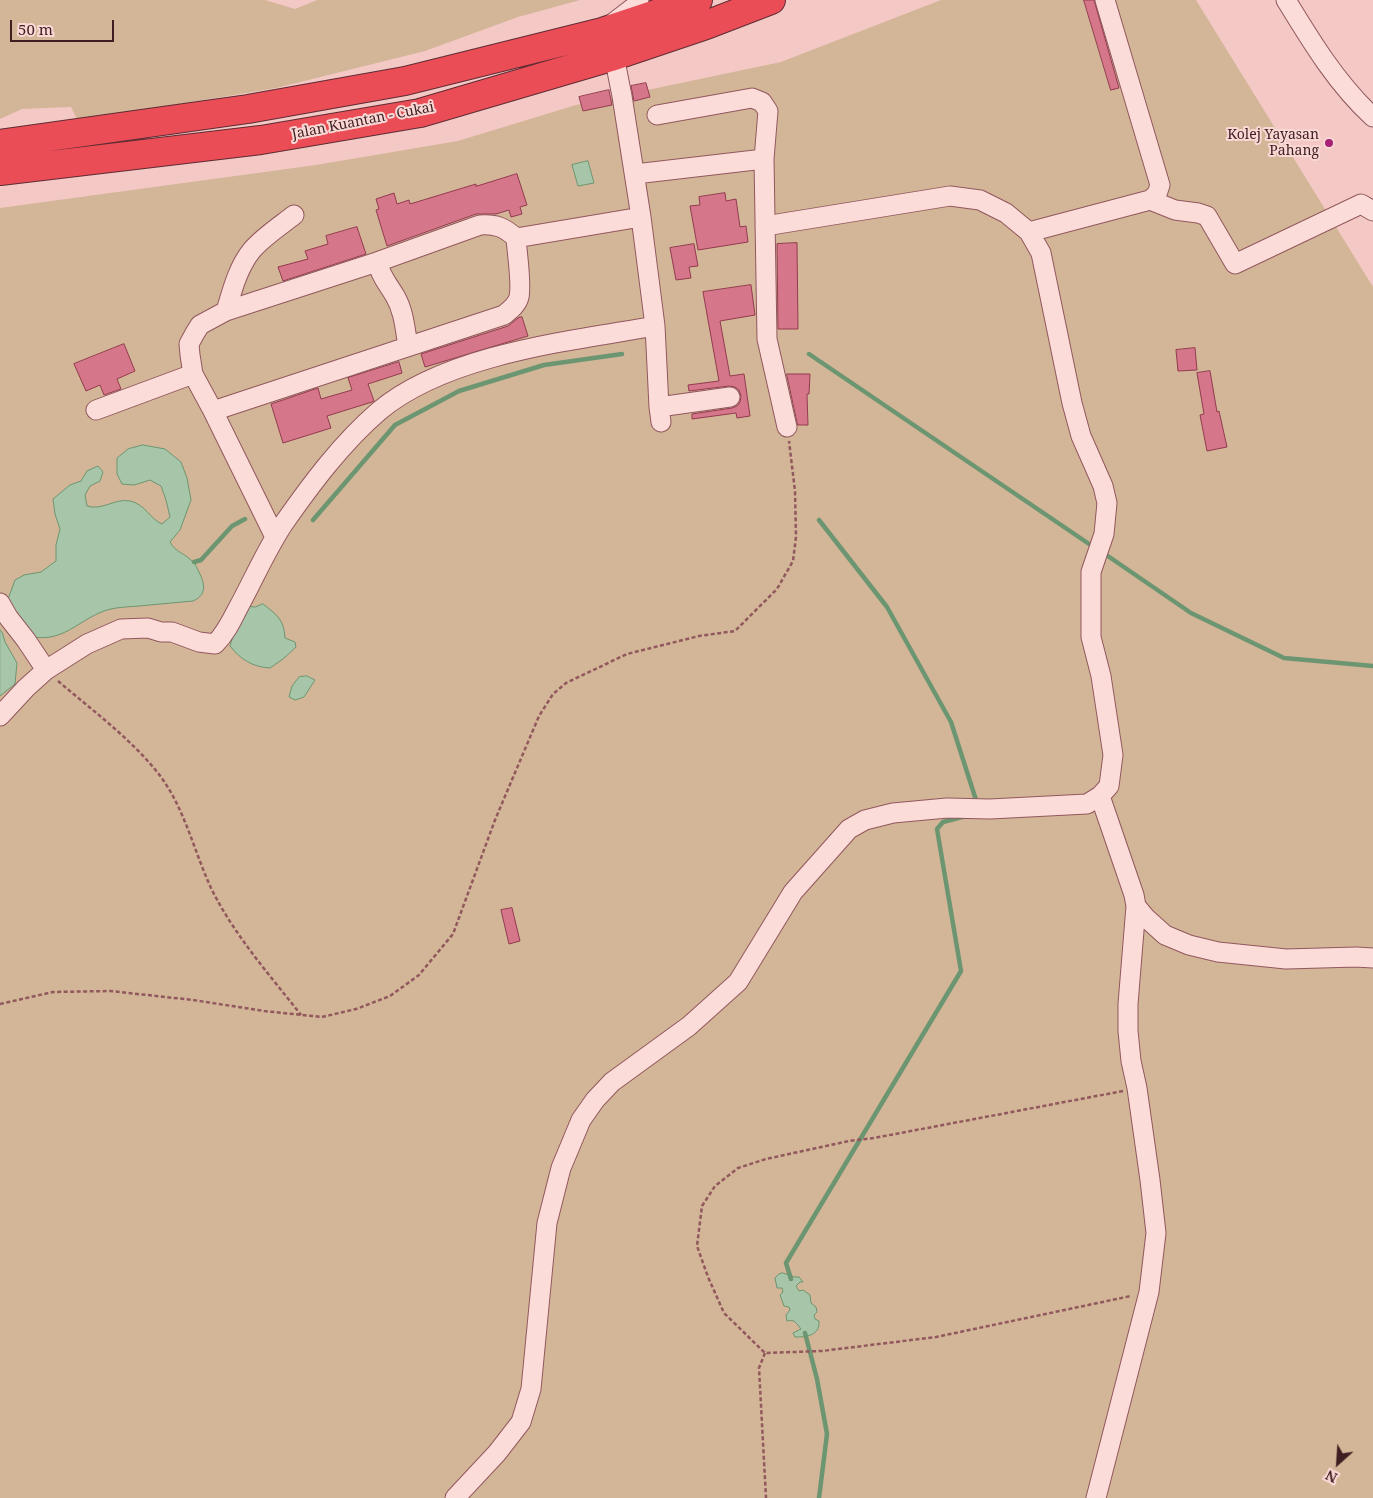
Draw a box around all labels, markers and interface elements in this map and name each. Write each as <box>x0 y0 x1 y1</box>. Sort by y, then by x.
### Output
scale bar <box>12 10 116 42</box>
text: 50 m <box>18 19 53 39</box>
street label: Jalan Kuantan - Cukai <box>290 99 436 143</box>
place label: Kolej Yayasan Pahang <box>1227 127 1319 160</box>
marker: Kolej Yayasan Pahang <box>1323 137 1335 149</box>
north arrow <box>1313 1438 1363 1488</box>
text: N <box>1322 1466 1340 1488</box>

